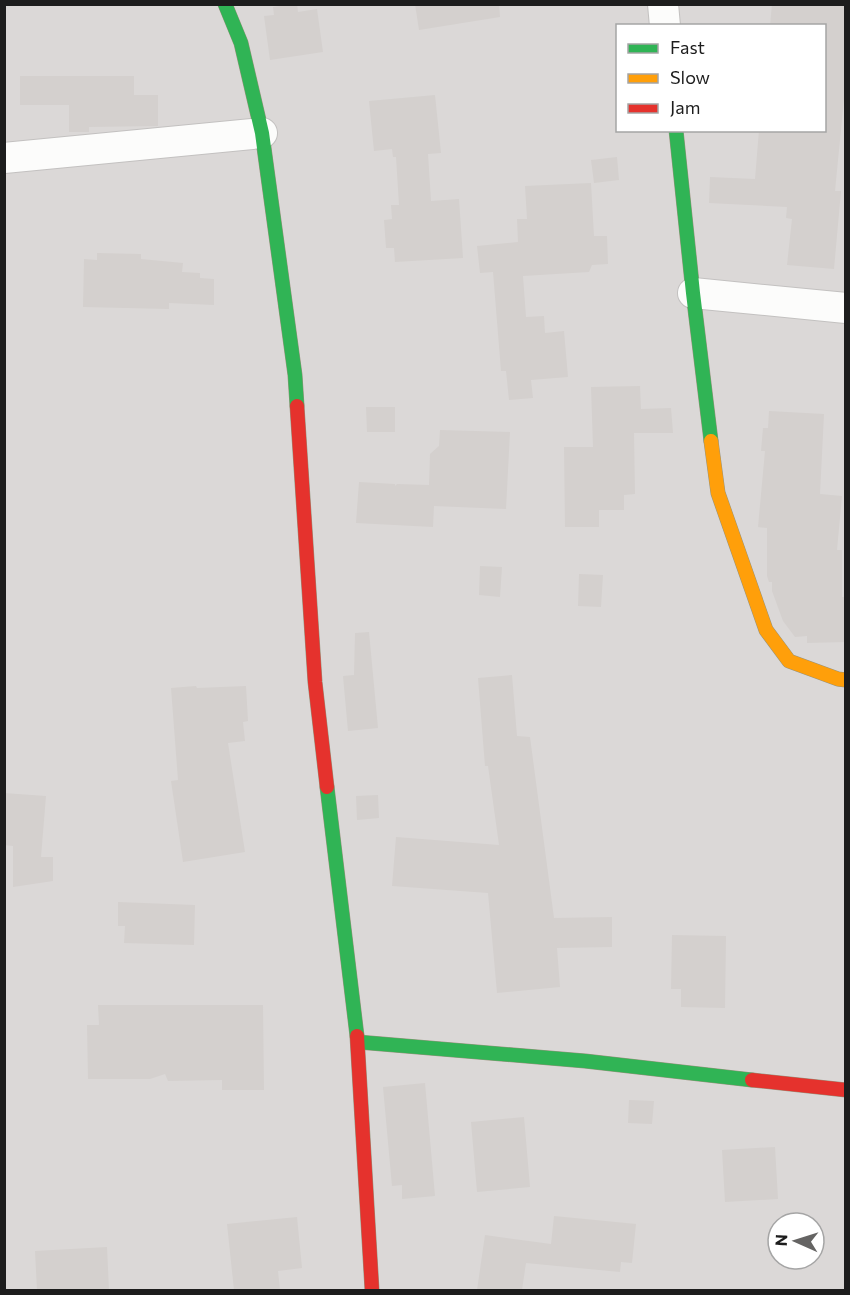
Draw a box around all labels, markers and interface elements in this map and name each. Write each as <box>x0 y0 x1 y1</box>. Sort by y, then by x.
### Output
legend <box>616 24 826 132</box>
text: Fast <box>670 36 705 58</box>
text: Slow <box>670 66 710 88</box>
text: Jam <box>670 96 700 118</box>
north arrow <box>766 1211 826 1271</box>
text: N <box>771 1234 790 1247</box>

